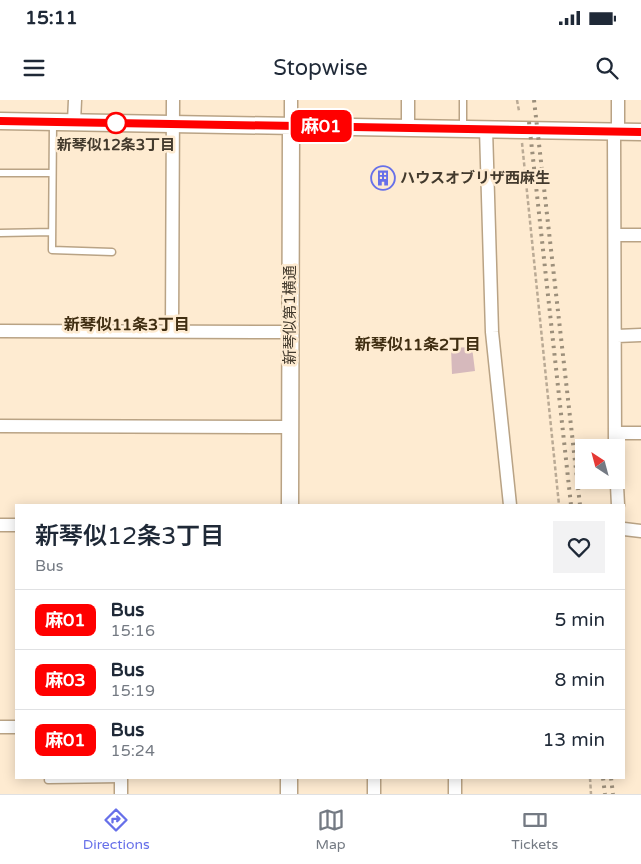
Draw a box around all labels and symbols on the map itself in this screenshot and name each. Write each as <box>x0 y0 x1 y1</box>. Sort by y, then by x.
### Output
line badge: 麻01 <box>292 110 350 142</box>
marker: 新琴似12条3丁目 <box>105 112 127 134</box>
place label: 新琴似12条3丁目 <box>57 136 175 154</box>
building icon: ハウスオブリザ西麻生 <box>370 165 396 191</box>
place label: ハウスオブリザ西麻生 <box>400 169 550 187</box>
street label: 新琴似第1横通 <box>281 265 299 365</box>
district label: 新琴似11条3丁目 <box>64 315 190 335</box>
district label: 新琴似11条2丁目 <box>355 335 481 355</box>
north arrow <box>575 439 625 489</box>

